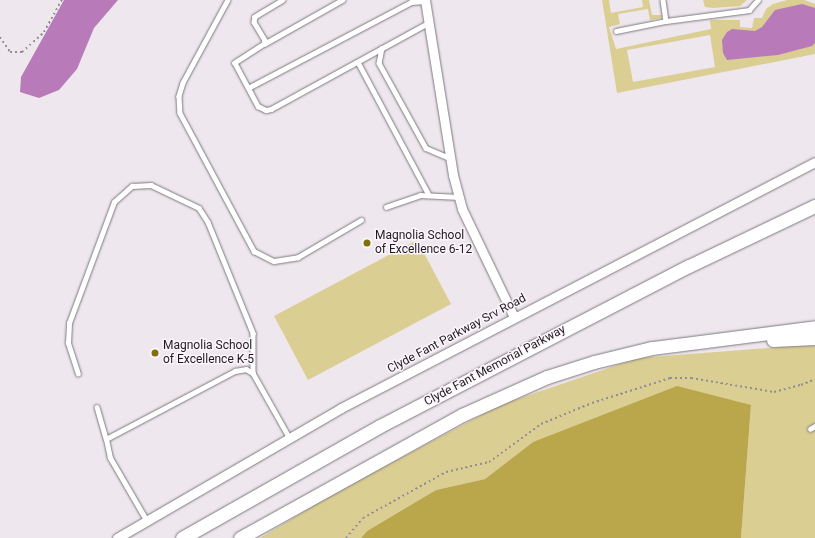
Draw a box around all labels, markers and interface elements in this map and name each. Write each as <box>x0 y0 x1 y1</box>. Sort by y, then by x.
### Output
place label: Magnolia School of Excellence 6-12 <box>375 229 472 257</box>
marker: Magnolia School of Excellence 6-12 <box>362 238 372 248</box>
street label: Clyde Fant Parkway Srv Road <box>385 291 529 377</box>
street label: Clyde Fant Memorial Parkway <box>422 323 568 409</box>
place label: Magnolia School of Excellence K-5 <box>163 339 254 367</box>
marker: Magnolia School of Excellence K-5 <box>150 348 160 358</box>

